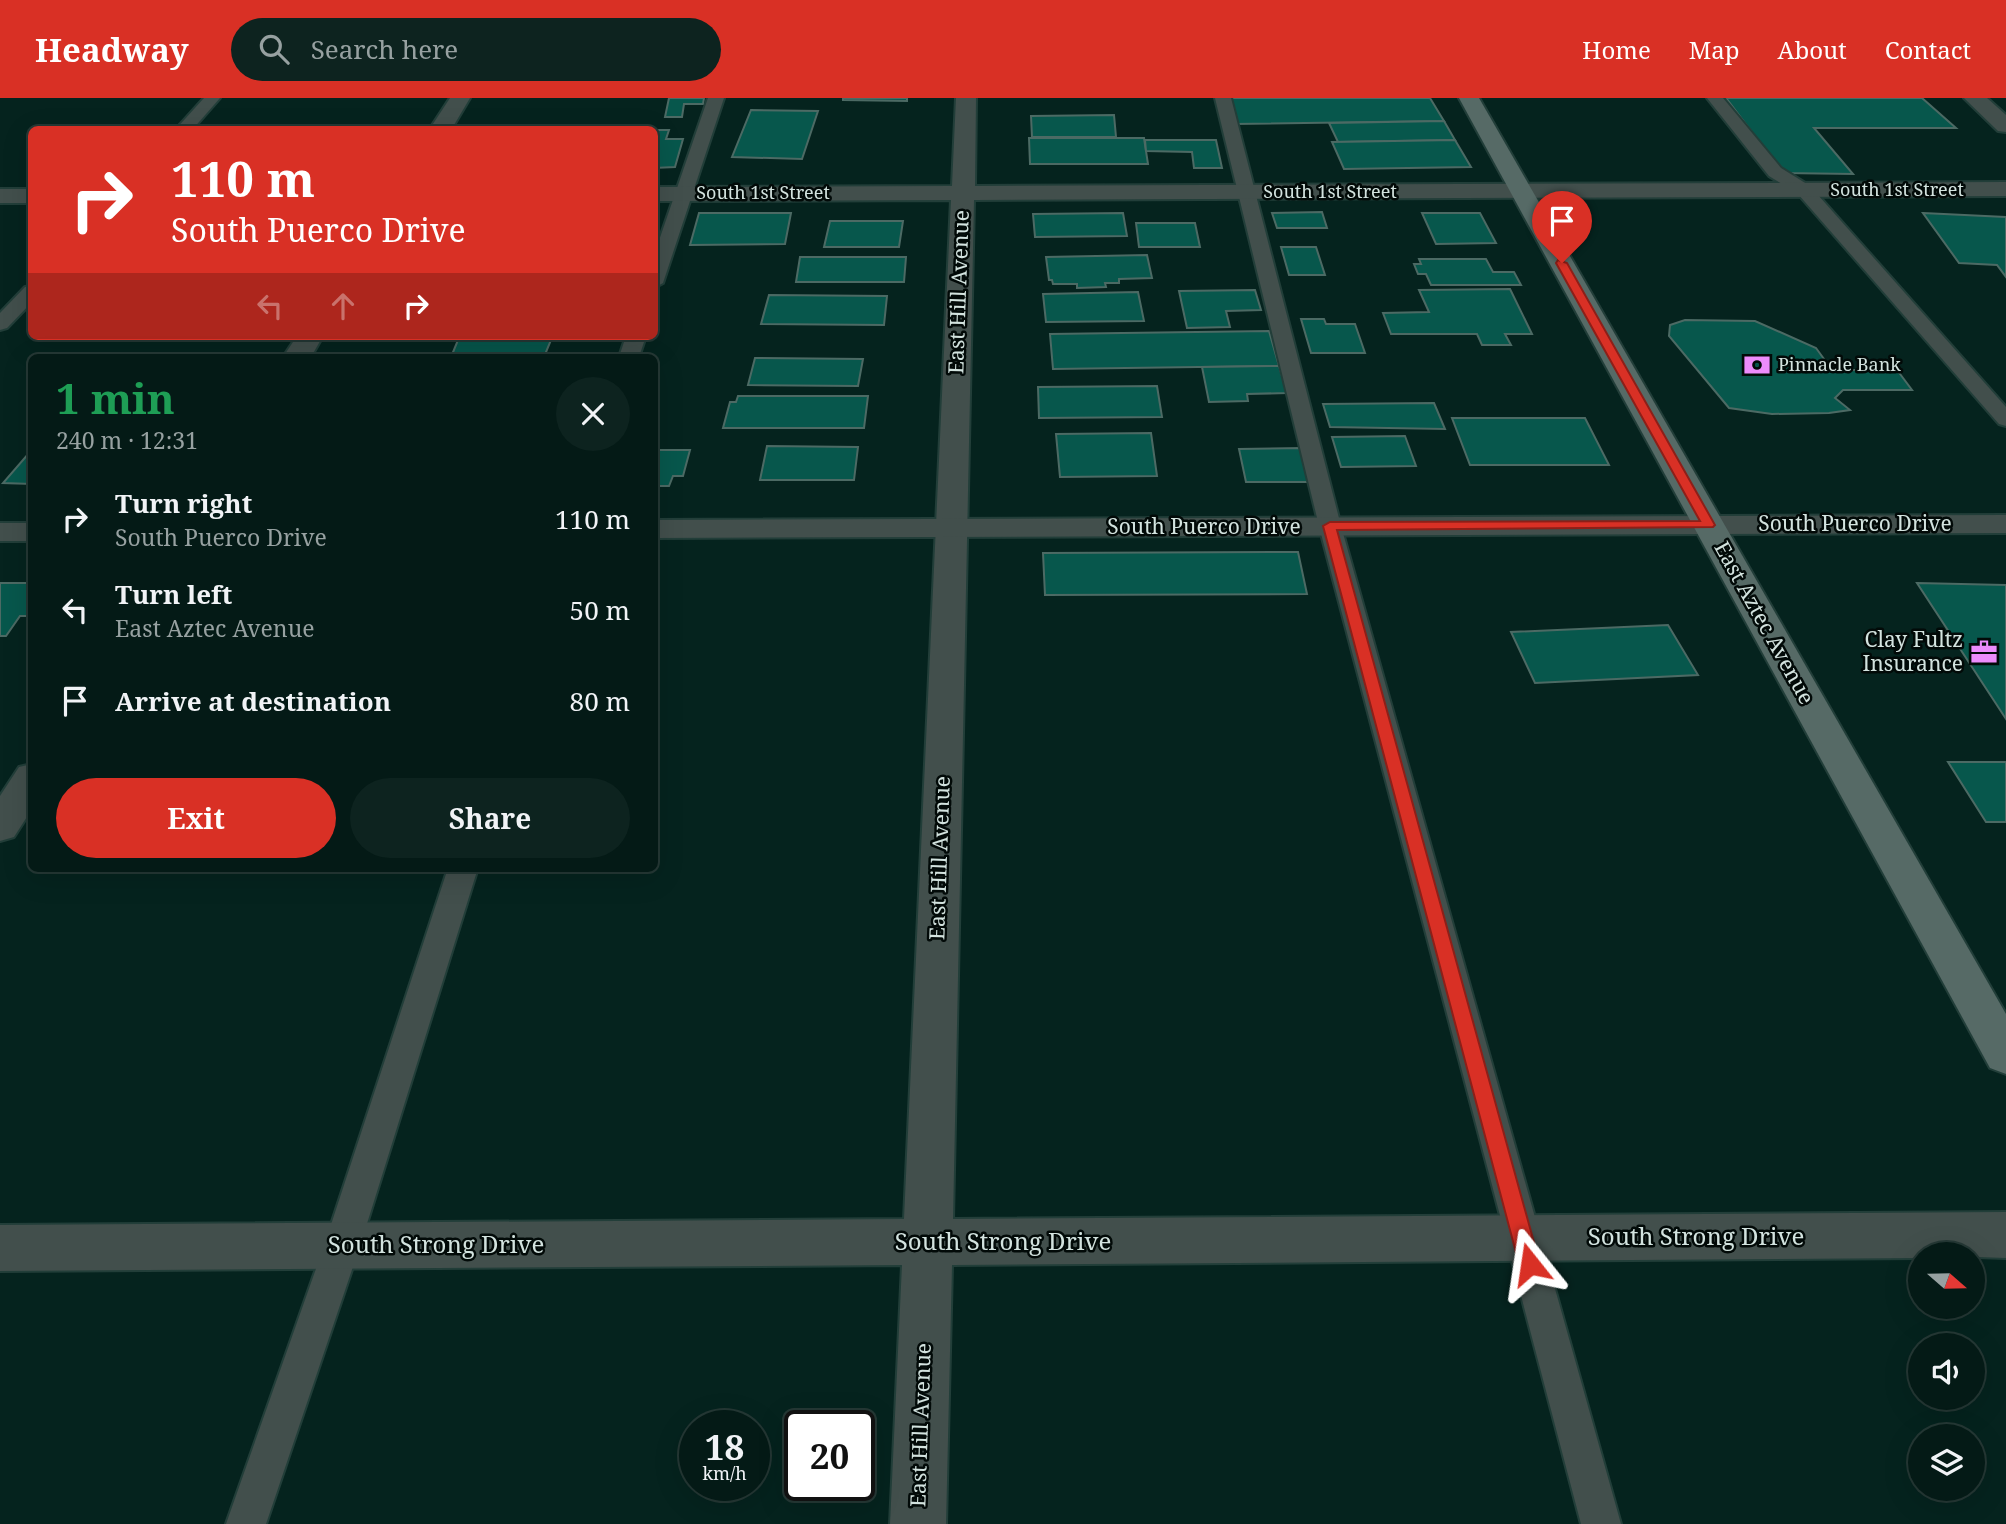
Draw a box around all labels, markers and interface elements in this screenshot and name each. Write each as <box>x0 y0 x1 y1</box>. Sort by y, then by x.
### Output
search box <box>231 18 721 81</box>
text: Headway <box>35 27 189 72</box>
icon: search <box>255 30 293 68</box>
text: Search here <box>311 31 458 67</box>
text: Home <box>1582 33 1651 66</box>
text: Map <box>1689 33 1740 66</box>
text: About <box>1778 33 1847 66</box>
text: Contact <box>1885 33 1971 66</box>
text: 110 m <box>171 145 315 211</box>
icon: right <box>56 154 147 245</box>
street label: South 1st Street <box>1830 177 1964 201</box>
street label: South 1st Street <box>1263 179 1397 203</box>
street label: South 1st Street <box>696 180 830 204</box>
pin <box>1532 191 1592 263</box>
icon: arrive <box>1543 202 1581 240</box>
text: South Puerco Drive <box>171 208 466 251</box>
street label: East Hill Avenue <box>941 209 975 374</box>
icon: left <box>251 287 289 325</box>
icon: ahead <box>324 287 362 325</box>
icon: right <box>397 287 435 325</box>
bank icon: Pinnacle Bank <box>1742 350 1772 380</box>
place label: Pinnacle Bank <box>1778 352 1901 376</box>
text: 1 min <box>56 369 175 426</box>
button: close <box>556 377 630 451</box>
text: 240 m · 12:31 <box>56 424 198 456</box>
text: Turn right <box>115 485 252 521</box>
icon: right <box>56 500 94 538</box>
text: 110 m <box>555 501 630 537</box>
street label: South Puerco Drive <box>1758 509 1952 537</box>
street label: South Puerco Drive <box>1107 512 1301 540</box>
text: South Puerco Drive <box>115 521 327 553</box>
street label: East Aztec Avenue <box>1708 536 1821 709</box>
text: Turn left <box>115 576 232 612</box>
icon: left <box>56 591 94 629</box>
text: 50 m <box>570 592 630 628</box>
text: East Aztec Avenue <box>115 612 315 644</box>
place label: Clay Fultz Insurance <box>1863 625 1963 677</box>
office icon: Clay Fultz Insurance <box>1969 637 1999 667</box>
icon: arrive <box>56 682 94 720</box>
text: Arrive at destination <box>115 683 391 719</box>
text: 80 m <box>570 683 630 719</box>
street label: East Hill Avenue <box>922 775 956 940</box>
button: Exit <box>56 778 336 858</box>
button: Share <box>350 778 630 858</box>
street label: South Strong Drive <box>1588 1219 1804 1252</box>
street label: South Strong Drive <box>895 1224 1111 1257</box>
street label: South Strong Drive <box>328 1227 544 1260</box>
position arrow <box>1493 1227 1567 1301</box>
north arrow <box>1908 1242 1984 1320</box>
map controls <box>1908 1242 1985 1501</box>
button: sound <box>1908 1333 1985 1410</box>
street label: East Hill Avenue <box>903 1342 937 1507</box>
speed limit sign: 20 <box>784 1410 875 1501</box>
text: 18 <box>705 1423 744 1470</box>
button: layers <box>1908 1424 1985 1501</box>
text: km/h <box>702 1461 747 1485</box>

